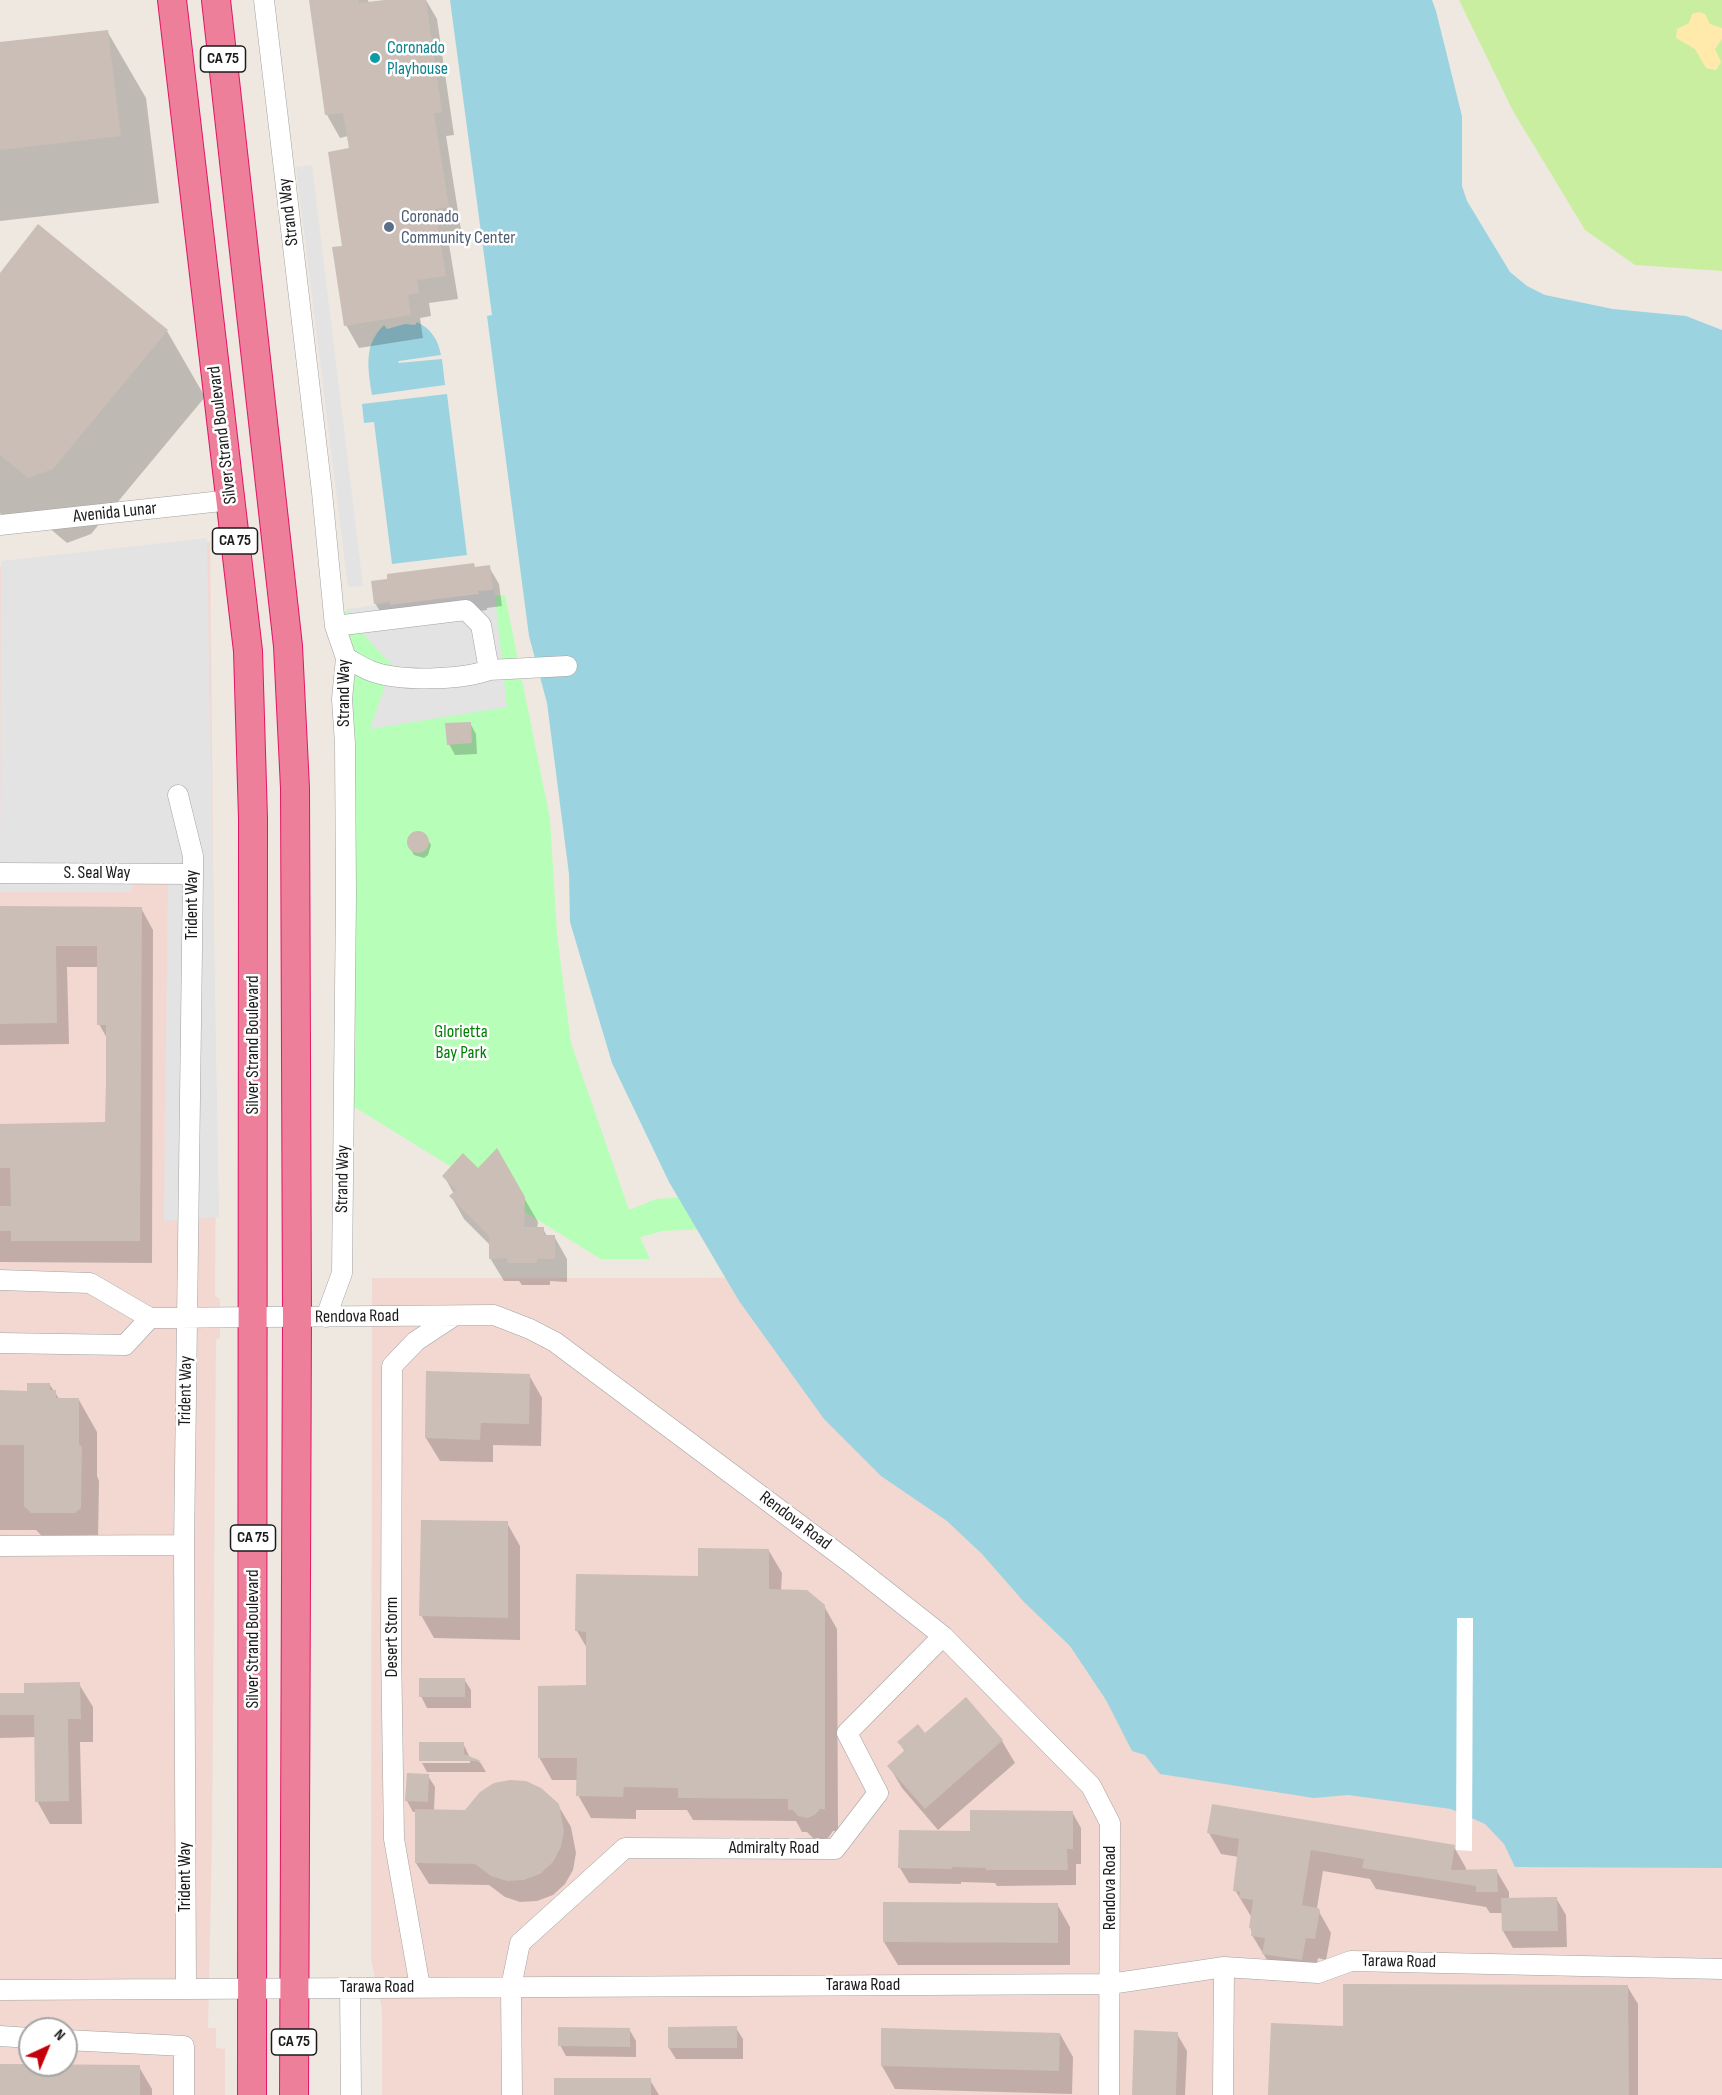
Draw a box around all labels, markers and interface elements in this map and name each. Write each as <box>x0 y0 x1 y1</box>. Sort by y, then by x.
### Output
place label: Coronado Playhouse <box>387 37 448 80</box>
road number: CA 75 <box>200 46 246 72</box>
marker: Coronado Playhouse <box>368 51 382 65</box>
street label: Strand Way <box>274 177 304 247</box>
place label: Coronado Community Center <box>401 206 515 248</box>
marker: Coronado Community Center <box>382 220 396 234</box>
street label: Silver Strand Boulevard <box>204 365 242 505</box>
street label: Avenida Lunar <box>72 498 158 528</box>
road number: CA 75 <box>212 528 258 554</box>
street label: Strand Way <box>333 659 355 727</box>
street label: S. Seal Way <box>63 862 131 884</box>
street label: Trident Way <box>181 870 203 940</box>
street label: Silver Strand Boulevard <box>242 975 264 1115</box>
park label: Glorietta Bay Park <box>434 1021 488 1064</box>
street label: Strand Way <box>332 1145 354 1213</box>
street label: Rendova Road <box>315 1305 399 1329</box>
street label: Trident Way <box>175 1356 197 1426</box>
street label: Rendova Road <box>755 1487 835 1555</box>
road number: CA 75 <box>230 1525 276 1551</box>
street label: Silver Strand Boulevard <box>242 1569 264 1709</box>
street label: Desert Storm <box>381 1597 403 1677</box>
street label: Admiralty Road <box>729 1837 819 1859</box>
street label: Trident Way <box>174 1842 196 1912</box>
street label: Rendova Road <box>1099 1846 1121 1930</box>
street label: Tarawa Road <box>1362 1951 1436 1973</box>
street label: Tarawa Road <box>826 1974 900 1996</box>
street label: Tarawa Road <box>340 1976 414 1998</box>
north arrow <box>18 2017 78 2077</box>
text: N <box>50 2025 69 2045</box>
road number: CA 75 <box>272 2029 316 2055</box>

